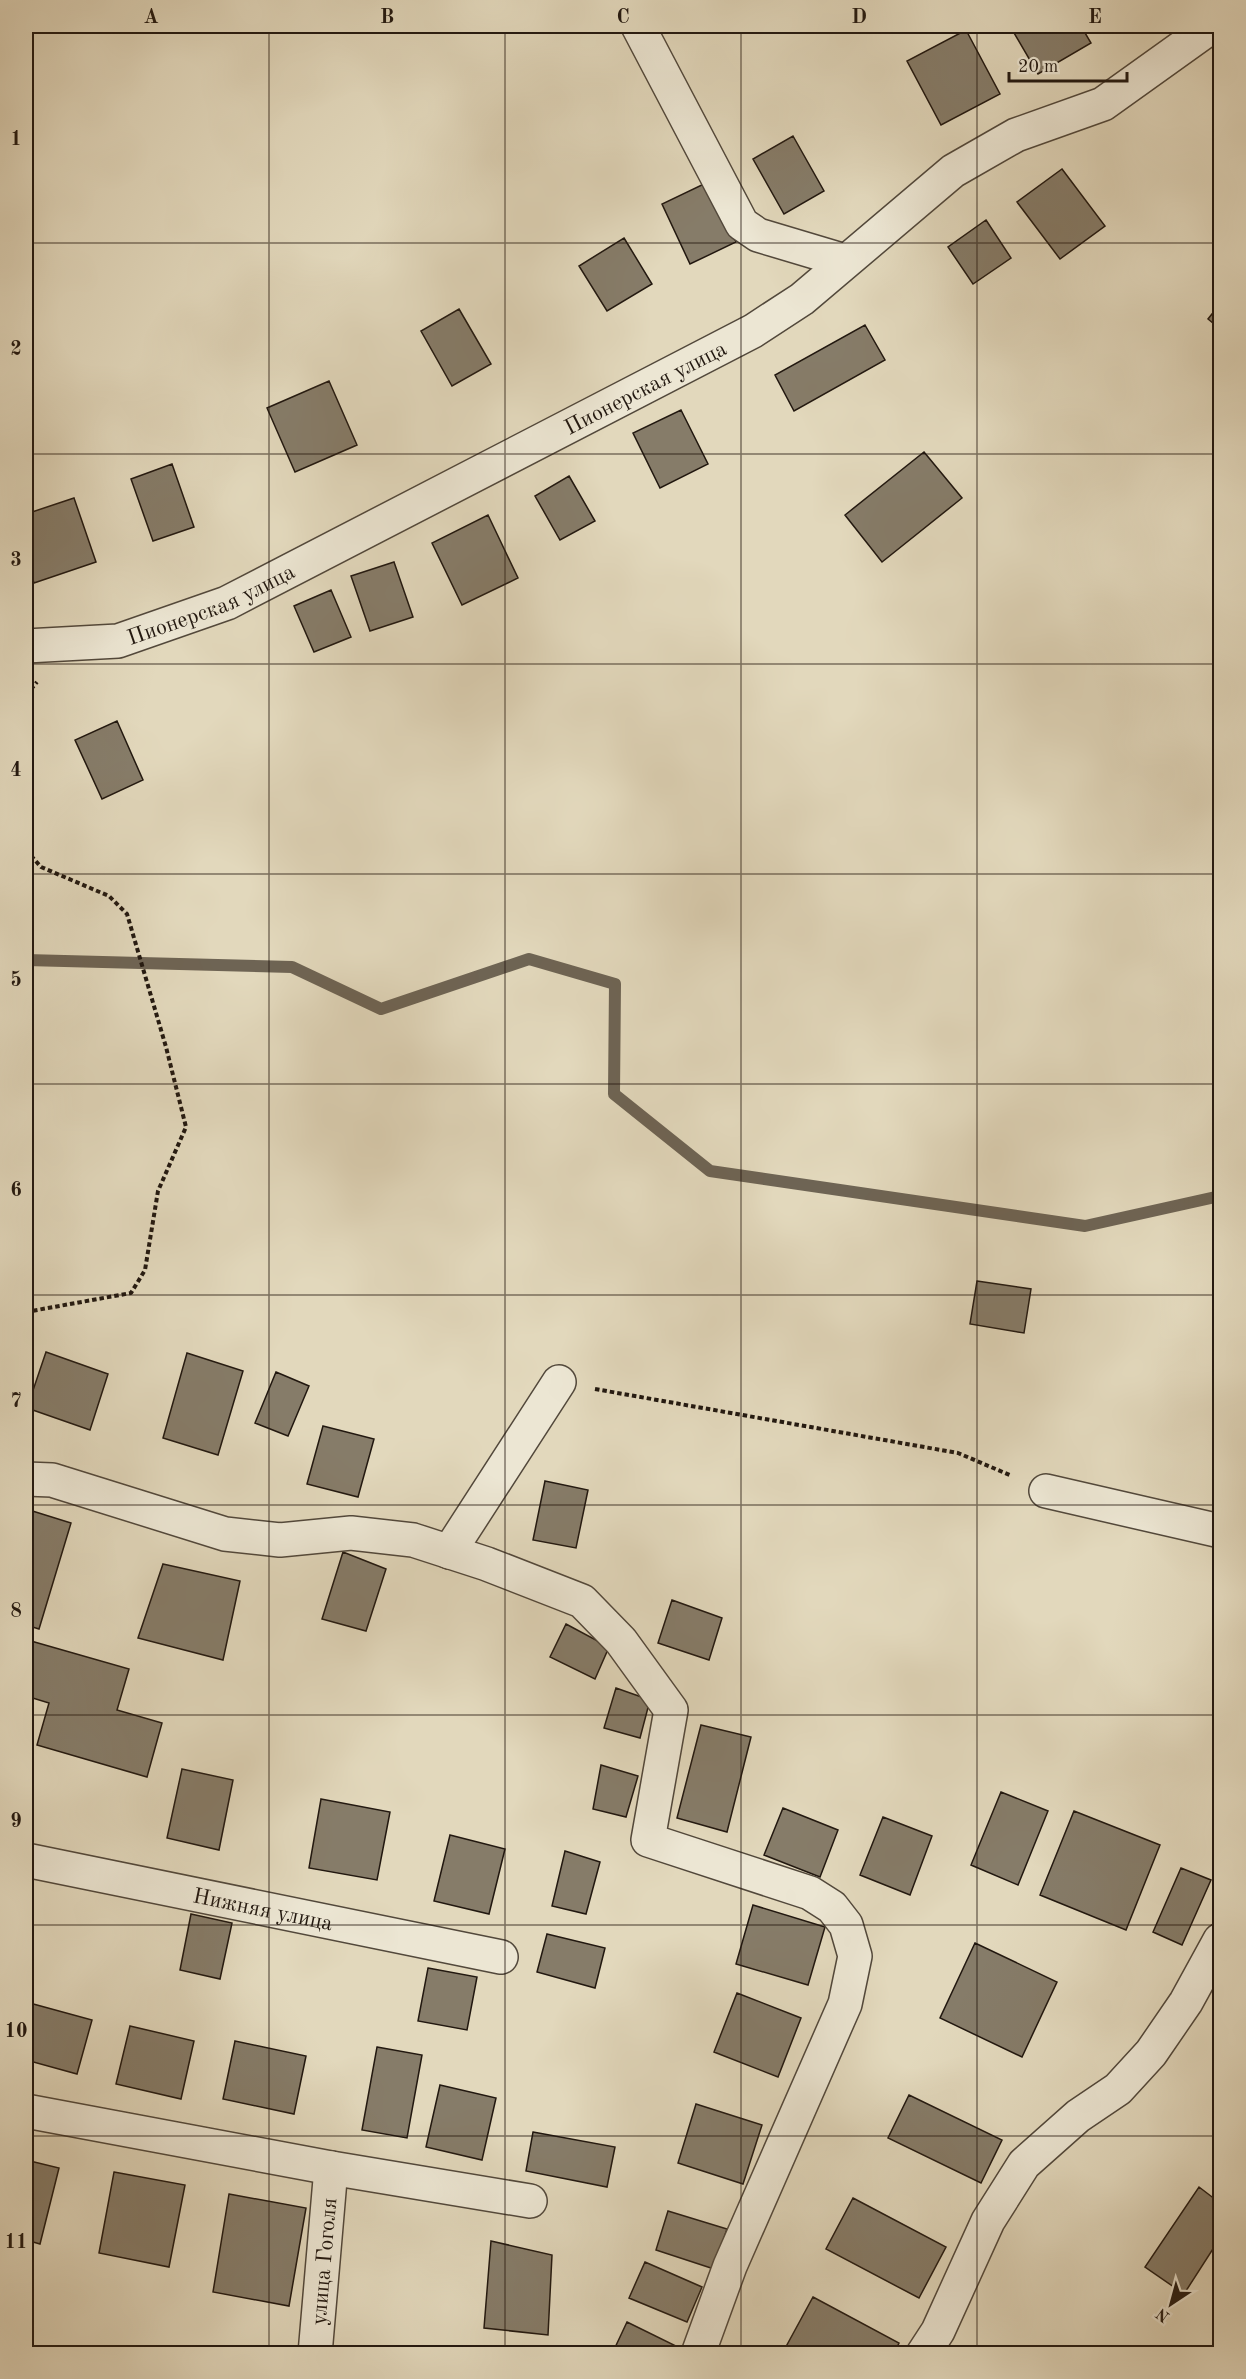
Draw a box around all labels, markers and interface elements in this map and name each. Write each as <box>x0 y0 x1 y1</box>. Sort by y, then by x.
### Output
text: A <box>143 8 159 28</box>
text: B <box>380 8 394 28</box>
text: C <box>616 8 630 28</box>
text: D <box>851 8 867 28</box>
text: E <box>1088 8 1102 28</box>
scale bar <box>1009 45 1128 83</box>
text: 20 m <box>1018 58 1058 76</box>
text: 1 <box>10 130 22 150</box>
street label: Пионерская улица <box>561 338 731 440</box>
text: 2 <box>10 340 22 360</box>
text: 3 <box>10 551 22 571</box>
street label: Пионерская улица <box>125 561 299 650</box>
text: 4 <box>10 761 22 781</box>
text: 5 <box>10 970 22 991</box>
text: 6 <box>10 1181 22 1201</box>
text: 7 <box>10 1392 22 1412</box>
text: 8 <box>10 1602 22 1622</box>
text: 9 <box>10 1812 22 1832</box>
street label: Нижняя улица <box>191 1885 335 1935</box>
text: 10 <box>4 2022 28 2042</box>
street label: улица Гоголя <box>309 2197 341 2326</box>
text: 11 <box>4 2233 28 2253</box>
north arrow <box>1141 2274 1201 2334</box>
text: N <box>1153 2304 1173 2325</box>

